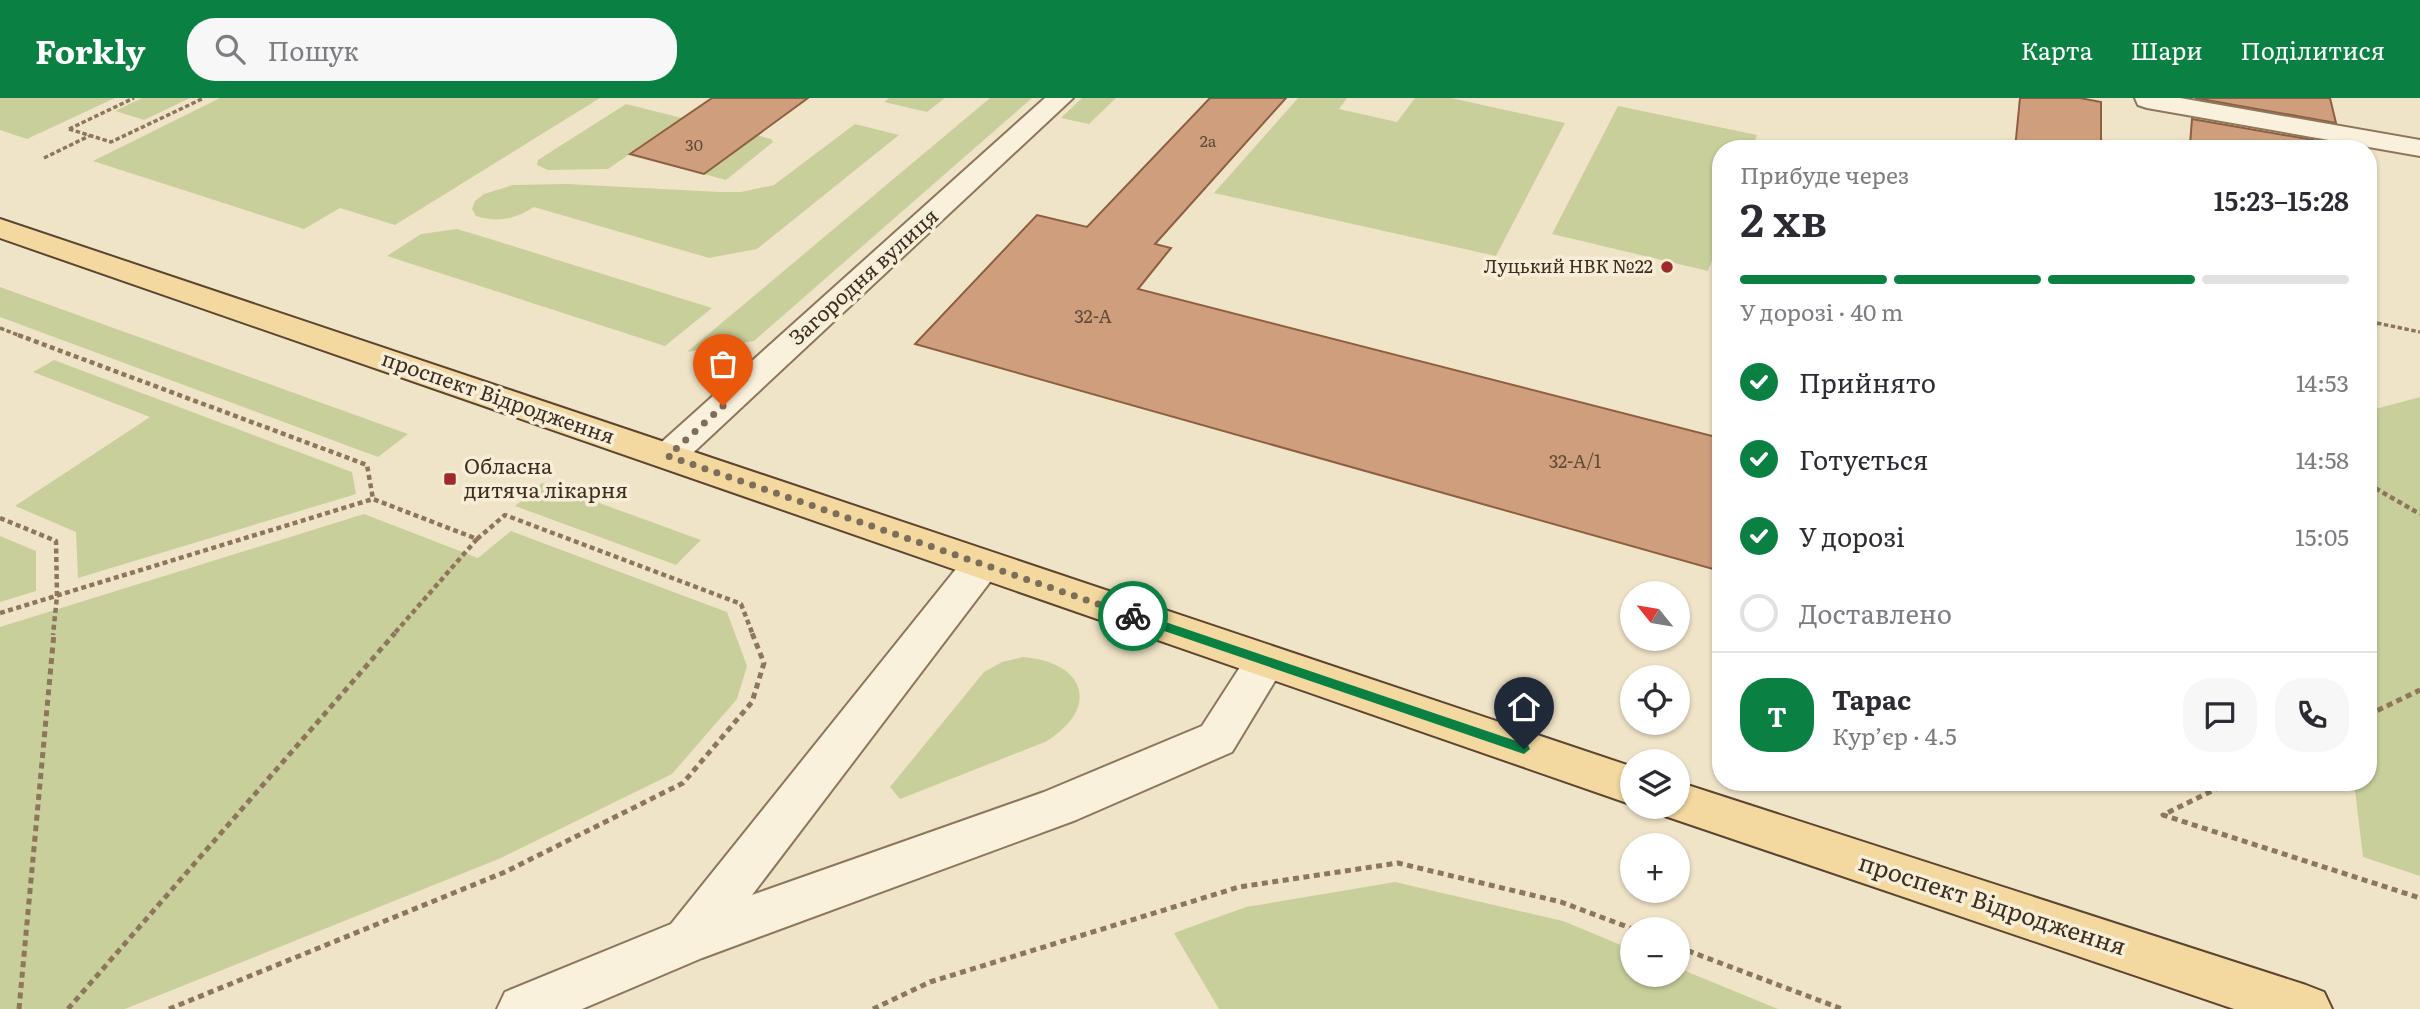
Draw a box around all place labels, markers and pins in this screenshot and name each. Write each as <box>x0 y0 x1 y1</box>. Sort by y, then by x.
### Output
place label: Луцький НВК №22 <box>1484 252 1653 279</box>
marker: Луцький НВК №22 <box>1659 259 1675 275</box>
pin <box>693 334 753 406</box>
place label: Обласна дитяча лікарня <box>464 449 628 504</box>
marker: Обласна дитяча лікарня <box>442 471 458 487</box>
pin <box>1494 677 1554 749</box>

